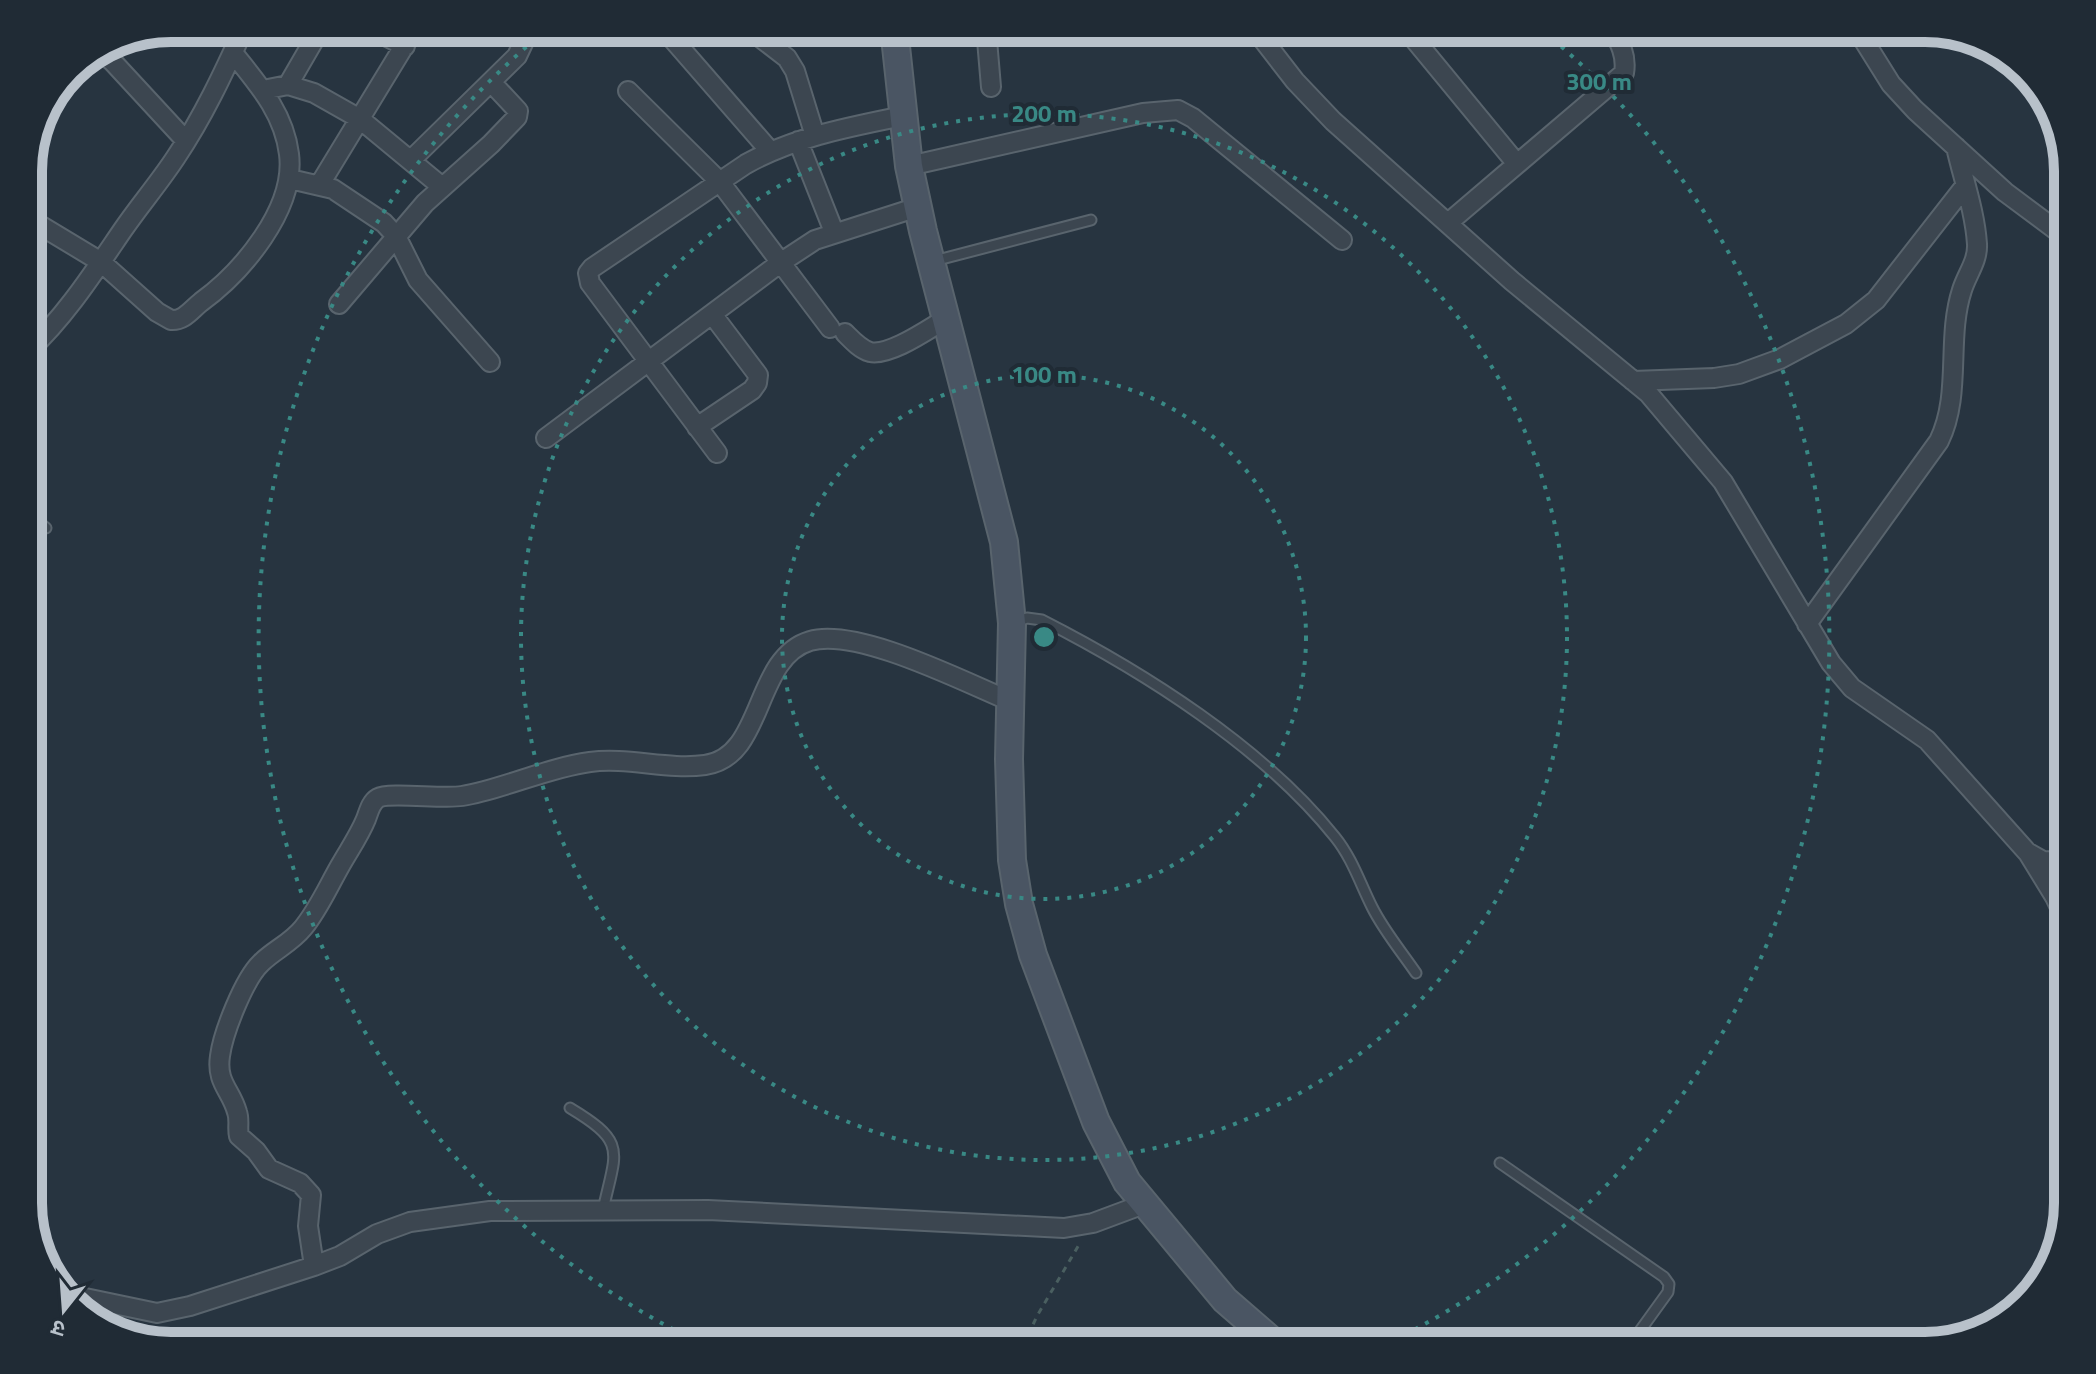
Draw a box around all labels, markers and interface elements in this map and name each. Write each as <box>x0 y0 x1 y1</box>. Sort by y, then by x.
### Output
text: 300 m <box>1566 63 1632 99</box>
text: 200 m <box>1011 95 1077 131</box>
text: 100 m <box>1011 356 1077 392</box>
centre of rings <box>1030 623 1058 651</box>
north arrow <box>24 1270 104 1350</box>
text: उ <box>46 1311 69 1347</box>

